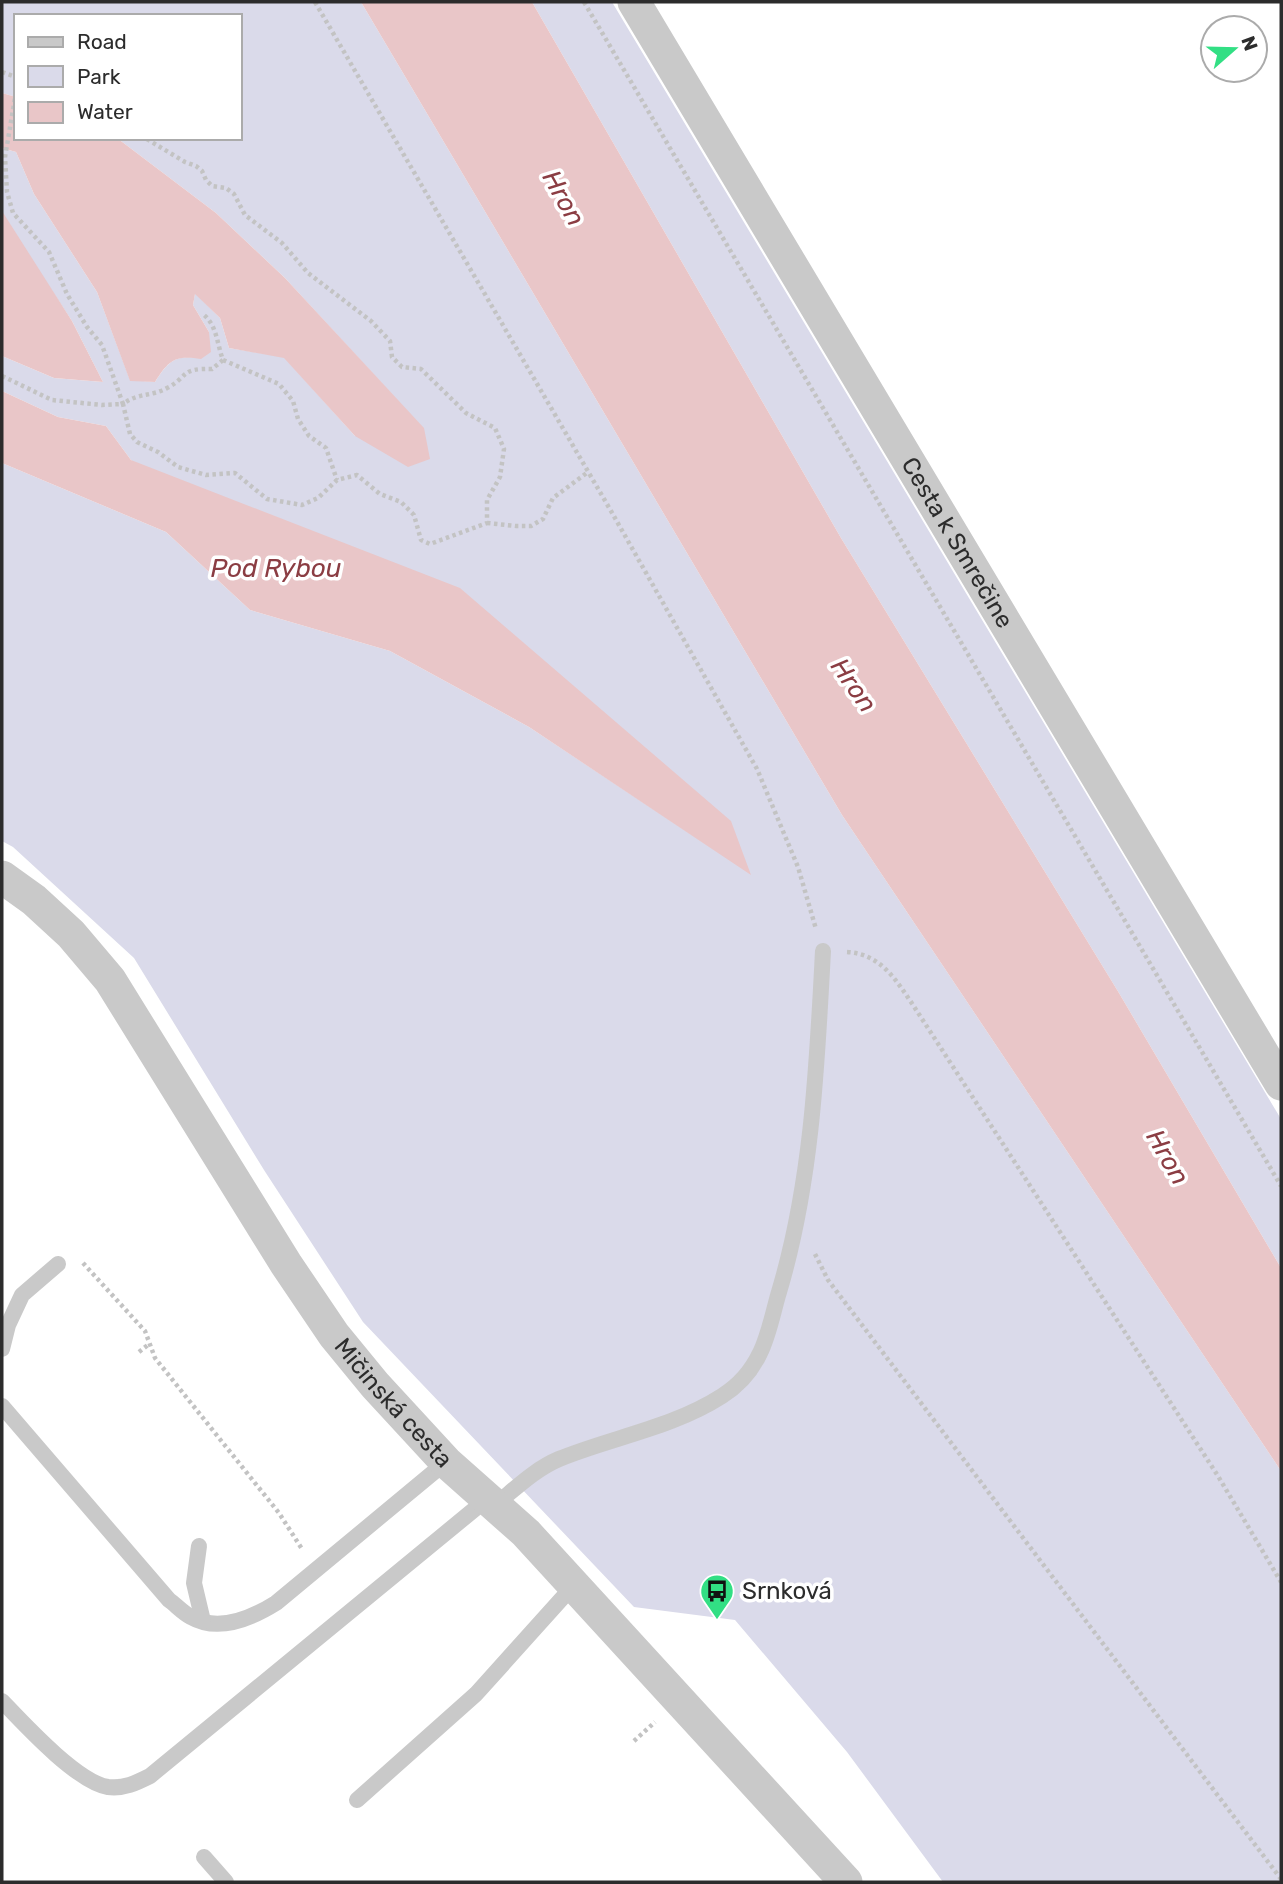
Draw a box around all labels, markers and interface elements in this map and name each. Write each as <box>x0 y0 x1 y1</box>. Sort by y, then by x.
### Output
legend <box>14 14 242 140</box>
north arrow <box>1199 14 1269 84</box>
text: Road <box>77 29 127 54</box>
text: N <box>1236 33 1263 54</box>
text: Park <box>77 64 121 89</box>
text: Water <box>77 99 133 124</box>
water label: Hron <box>536 165 591 232</box>
street label: Cesta k Smrečine <box>896 452 1019 633</box>
water label: Pod Rybou <box>211 553 342 584</box>
water label: Hron <box>824 652 883 718</box>
water label: Hron <box>1139 1124 1196 1191</box>
street label: Mičinská cesta <box>329 1333 458 1473</box>
bus stop icon: Srnková <box>698 1572 736 1621</box>
place label: Srnková <box>742 1577 832 1605</box>

